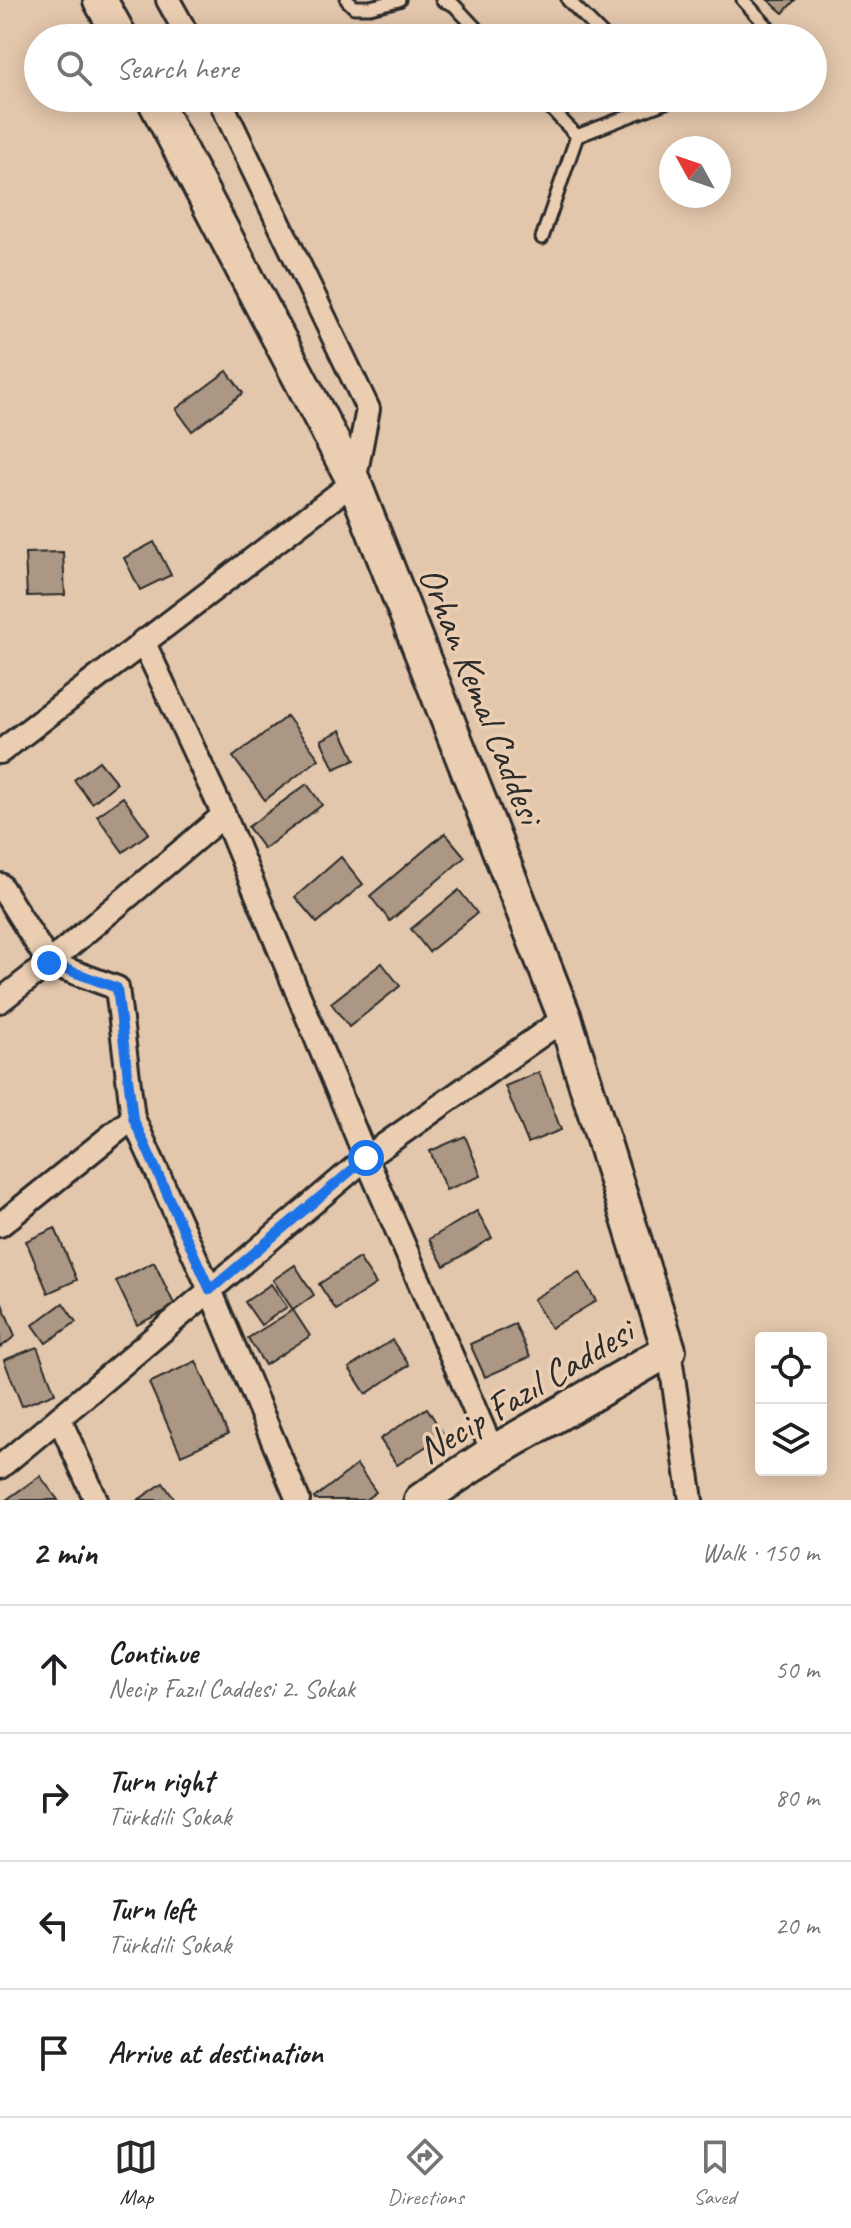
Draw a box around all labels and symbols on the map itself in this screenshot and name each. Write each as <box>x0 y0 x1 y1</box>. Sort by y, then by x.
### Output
north arrow <box>659 136 731 208</box>
street label: Orhan Kemal Caddesi <box>408 560 556 835</box>
route end <box>31 945 67 981</box>
route start <box>348 1140 384 1176</box>
street label: Necip Fazıl Caddesi <box>409 1306 646 1474</box>

